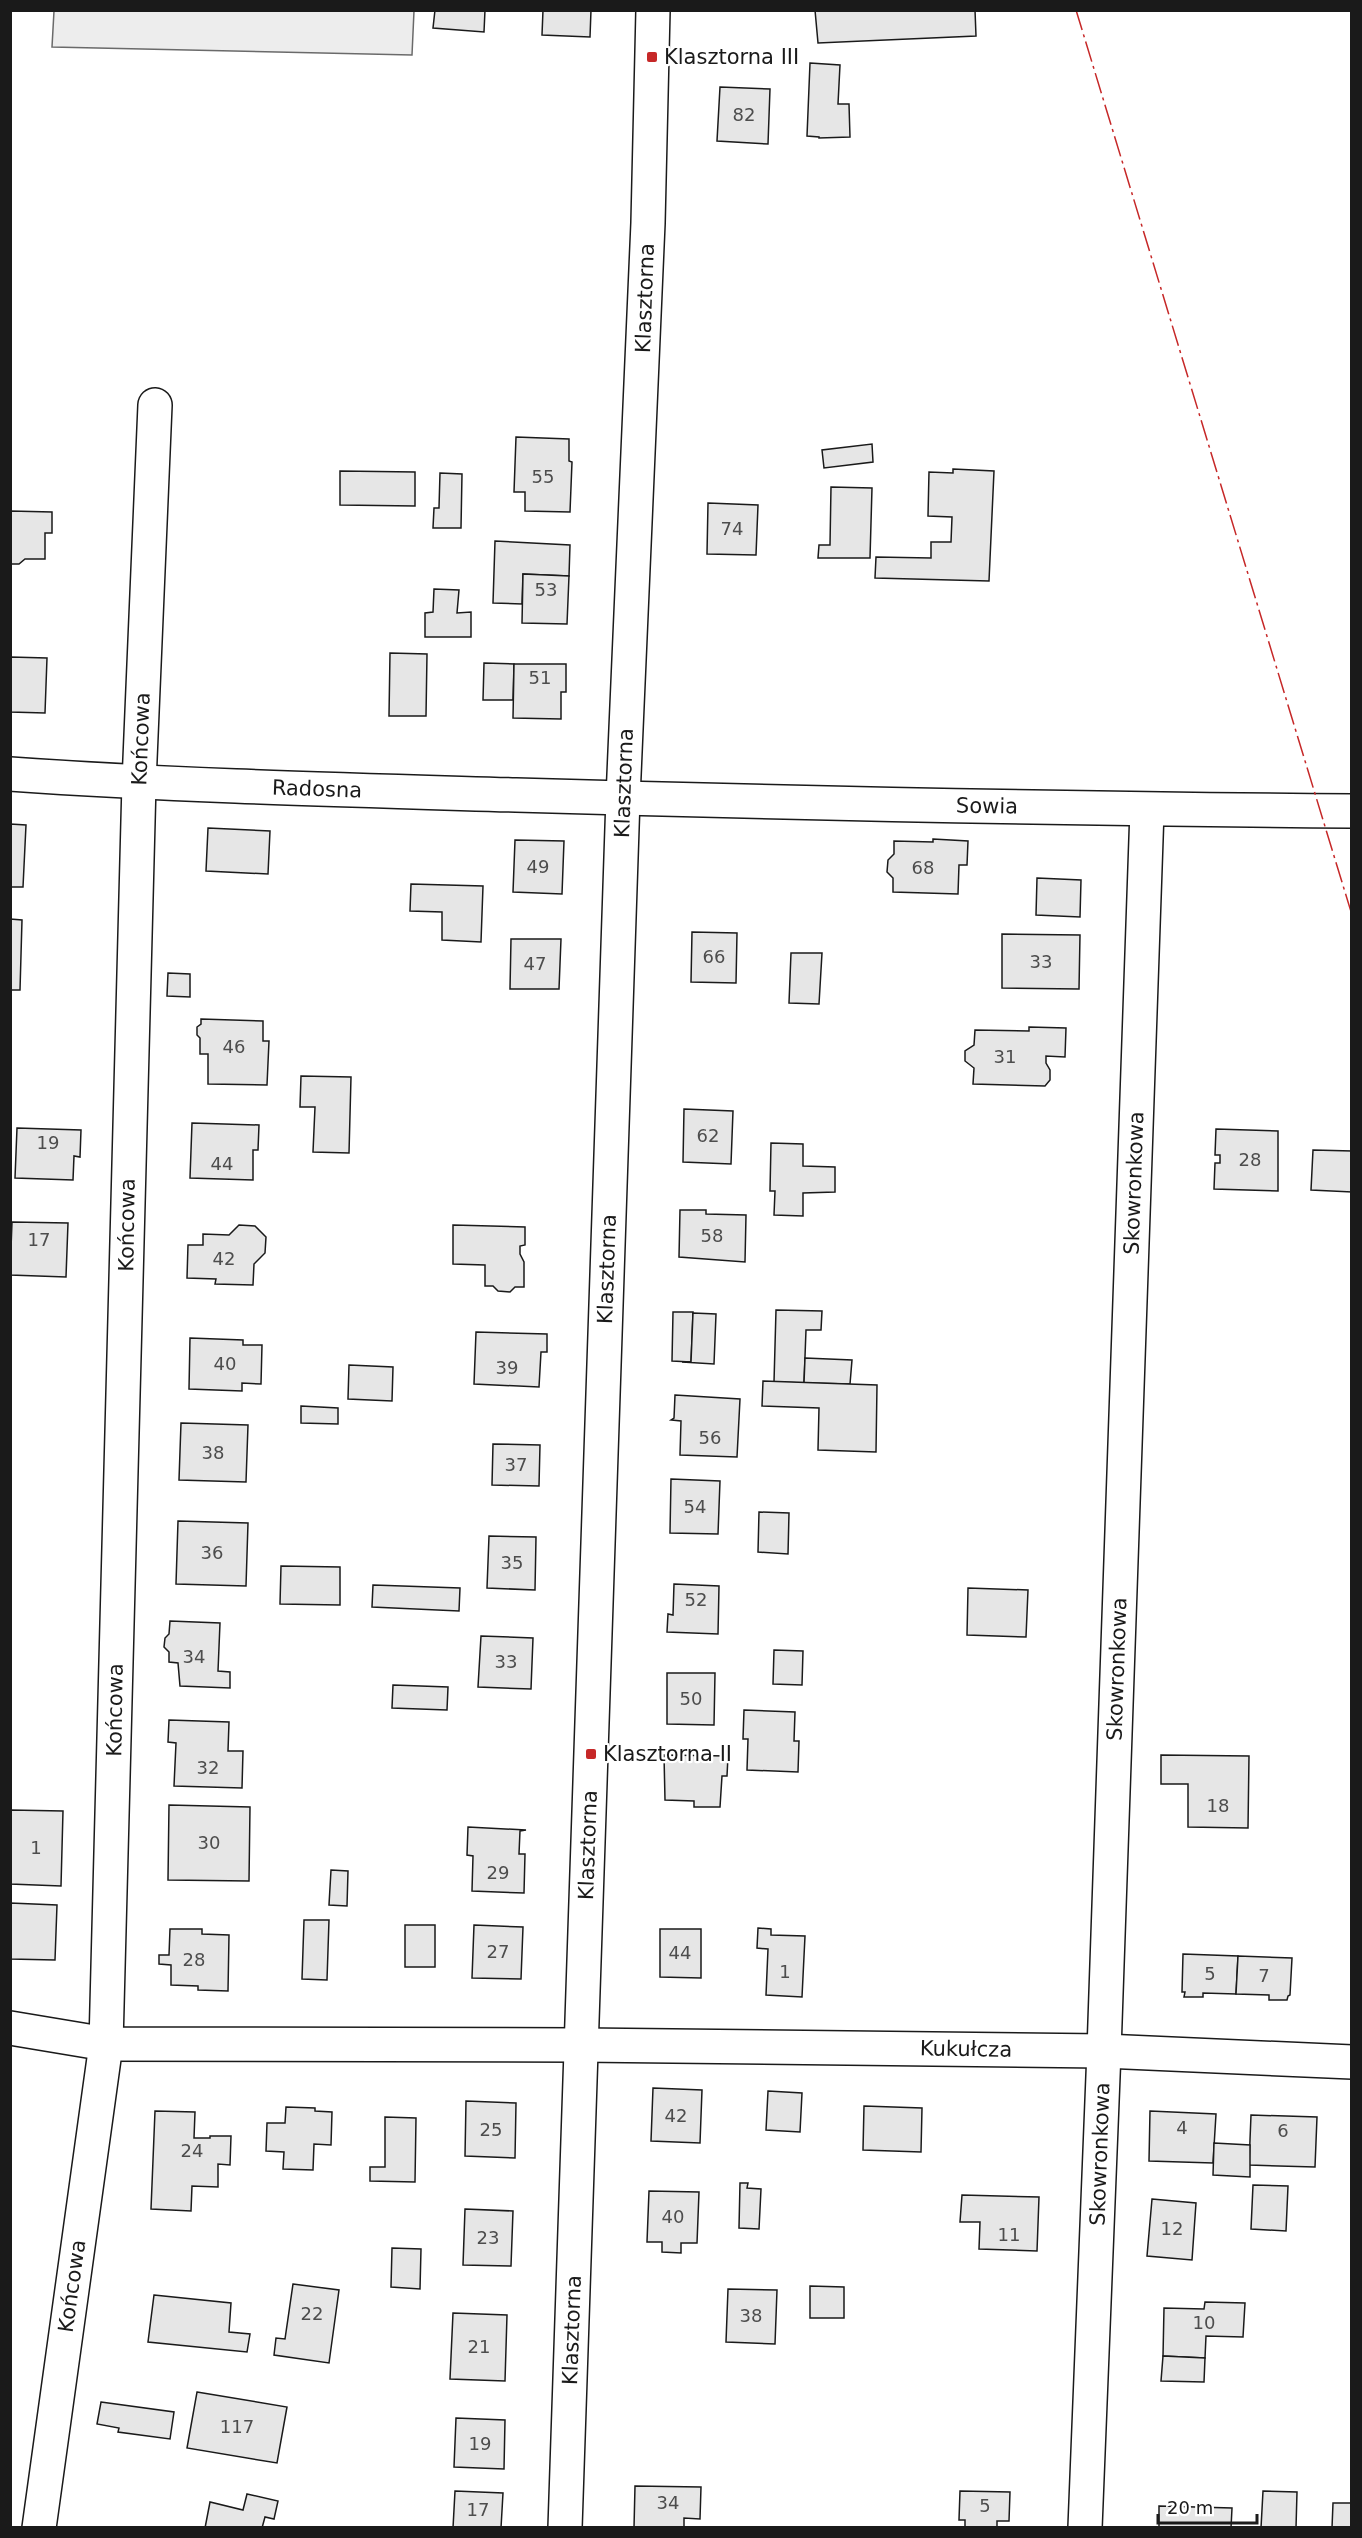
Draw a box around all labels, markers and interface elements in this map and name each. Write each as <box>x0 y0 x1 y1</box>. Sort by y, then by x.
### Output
place label: Klasztorna III <box>664 45 799 69</box>
marker: Klasztorna III <box>645 50 659 64</box>
house number: 82 <box>733 104 755 125</box>
street label: Klasztorna <box>631 243 659 353</box>
house number: 55 <box>532 466 554 487</box>
house number: 74 <box>721 518 743 539</box>
house number: 53 <box>535 579 557 600</box>
house number: 51 <box>529 667 551 688</box>
street label: Końcowa <box>127 692 155 786</box>
street label: Klasztorna <box>610 728 638 838</box>
street label: Radosna <box>271 775 363 803</box>
street label: Sowia <box>956 793 1018 819</box>
house number: 49 <box>527 856 549 877</box>
house number: 68 <box>912 857 934 878</box>
house number: 66 <box>703 946 725 967</box>
house number: 33 <box>1030 951 1052 972</box>
house number: 47 <box>524 953 546 974</box>
house number: 46 <box>223 1036 245 1057</box>
house number: 31 <box>994 1046 1016 1067</box>
street label: Skowronkowa <box>1120 1111 1148 1255</box>
house number: 62 <box>697 1125 719 1146</box>
house number: 19 <box>37 1132 59 1153</box>
house number: 28 <box>1239 1149 1261 1170</box>
house number: 44 <box>211 1153 233 1174</box>
street label: Końcowa <box>114 1178 140 1272</box>
street label: Klasztorna <box>593 1214 621 1324</box>
house number: 58 <box>701 1225 723 1246</box>
house number: 17 <box>28 1229 50 1250</box>
house number: 42 <box>213 1248 235 1269</box>
house number: 40 <box>214 1353 236 1374</box>
house number: 39 <box>496 1357 518 1378</box>
house number: 56 <box>699 1427 721 1448</box>
house number: 38 <box>202 1442 224 1463</box>
house number: 37 <box>505 1454 527 1475</box>
house number: 54 <box>684 1496 706 1517</box>
house number: 36 <box>201 1542 223 1563</box>
house number: 35 <box>501 1552 523 1573</box>
house number: 52 <box>685 1589 707 1610</box>
street label: Skowronkowa <box>1103 1597 1131 1741</box>
house number: 34 <box>183 1646 205 1667</box>
house number: 33 <box>495 1651 517 1672</box>
street label: Końcowa <box>102 1663 128 1757</box>
house number: 50 <box>680 1688 702 1709</box>
place label: Klasztorna II <box>603 1742 732 1766</box>
marker: Klasztorna II <box>584 1747 598 1761</box>
house number: 32 <box>197 1757 219 1778</box>
street label: Klasztorna <box>574 1790 602 1900</box>
house number: 18 <box>1207 1795 1229 1816</box>
house number: 30 <box>198 1832 220 1853</box>
house number: 1 <box>30 1837 42 1858</box>
house number: 29 <box>487 1862 509 1883</box>
house number: 27 <box>487 1941 509 1962</box>
house number: 44 <box>669 1942 691 1963</box>
house number: 28 <box>183 1949 205 1970</box>
house number: 1 <box>779 1961 791 1982</box>
house number: 5 <box>1204 1963 1216 1984</box>
house number: 7 <box>1258 1965 1270 1986</box>
street label: Kukułcza <box>920 2036 1012 2062</box>
street label: Skowronkowa <box>1086 2082 1114 2226</box>
house number: 42 <box>665 2105 687 2126</box>
house number: 4 <box>1176 2117 1188 2138</box>
house number: 25 <box>480 2119 502 2140</box>
house number: 6 <box>1277 2120 1289 2141</box>
house number: 24 <box>181 2140 203 2161</box>
house number: 40 <box>662 2206 684 2227</box>
house number: 12 <box>1161 2218 1183 2239</box>
house number: 11 <box>998 2224 1020 2245</box>
house number: 23 <box>477 2227 499 2248</box>
street label: Końcowa <box>54 2238 90 2334</box>
street label: Klasztorna <box>558 2275 586 2385</box>
house number: 22 <box>301 2303 323 2324</box>
house number: 38 <box>740 2305 762 2326</box>
house number: 10 <box>1193 2312 1215 2333</box>
house number: 21 <box>468 2336 490 2357</box>
house number: 117 <box>220 2416 254 2437</box>
house number: 19 <box>469 2433 491 2454</box>
scale bar <box>1158 2487 1257 2525</box>
house number: 34 <box>657 2492 679 2513</box>
house number: 5 <box>979 2495 991 2516</box>
text: 20 m <box>1167 2497 1213 2518</box>
house number: 17 <box>467 2499 489 2520</box>

